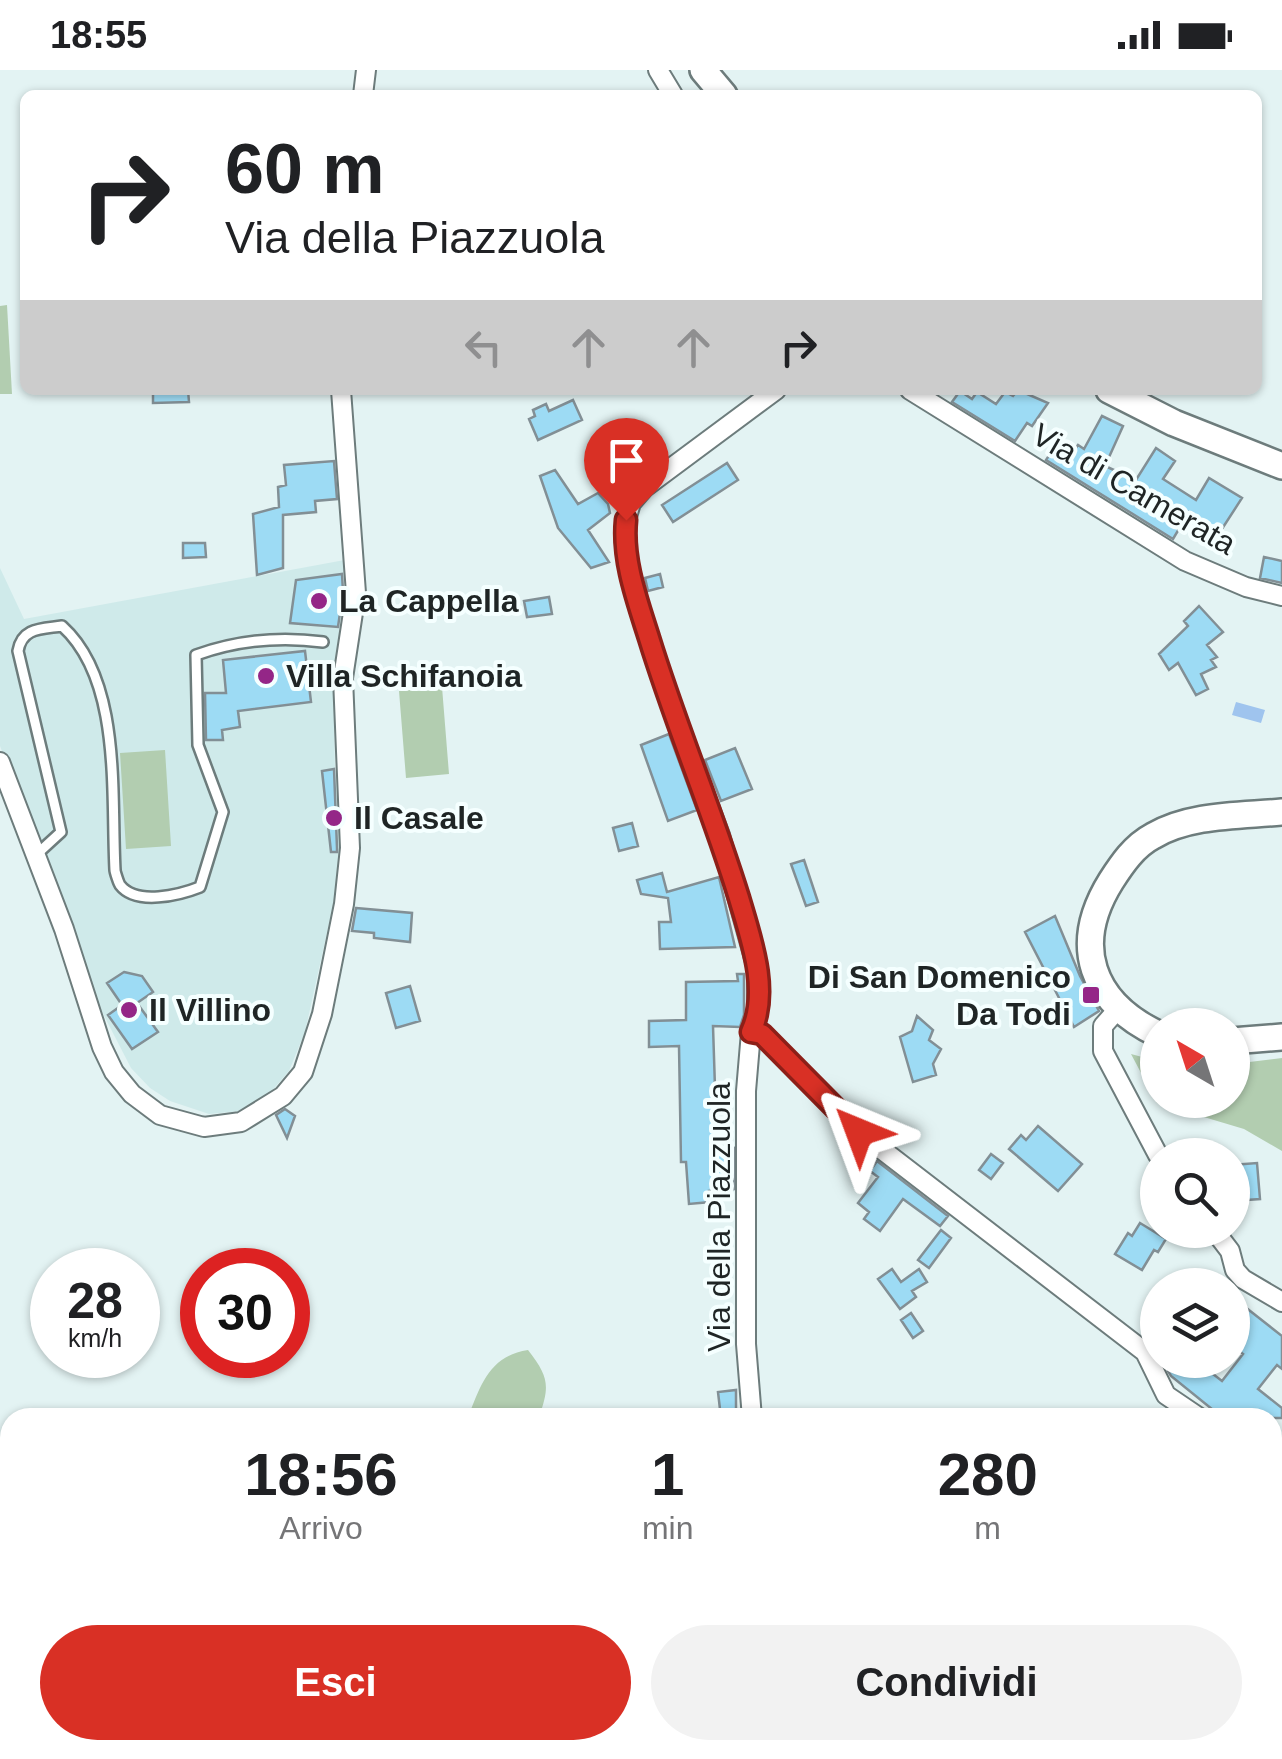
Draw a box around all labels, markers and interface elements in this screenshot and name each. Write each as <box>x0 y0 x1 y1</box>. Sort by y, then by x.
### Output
text: 18:55 <box>50 14 147 56</box>
icon: right <box>60 130 190 260</box>
text: 60 m <box>225 130 385 208</box>
text: Via della Piazzuola <box>225 212 604 263</box>
icon: left <box>456 320 511 375</box>
icon: ahead <box>561 320 616 375</box>
icon: ahead <box>666 320 721 375</box>
icon: right <box>771 320 826 375</box>
street label: Via di Camerata <box>1026 416 1242 562</box>
pin <box>584 418 669 521</box>
icon: arrive <box>599 433 654 488</box>
place label: La Cappella <box>339 583 519 619</box>
marker: La Cappella <box>308 590 330 612</box>
place label: Villa Schifanoia <box>286 658 522 694</box>
marker: Villa Schifanoia <box>255 665 277 687</box>
place label: Il Casale <box>354 800 484 836</box>
marker: Il Casale <box>323 807 345 829</box>
place label: Di San Domenico Da Todi <box>808 959 1071 1032</box>
marker: Di San Domenico Da Todi <box>1080 984 1102 1006</box>
place label: Il Villino <box>149 992 271 1028</box>
marker: Il Villino <box>118 999 140 1021</box>
north arrow <box>1140 1008 1250 1118</box>
map controls <box>1140 1008 1250 1378</box>
position arrow <box>807 1080 911 1184</box>
street label: Via della Piazzuola <box>701 1082 737 1352</box>
button: search <box>1140 1138 1250 1248</box>
speed limit sign: 30 <box>180 1248 310 1378</box>
button: layers <box>1140 1268 1250 1378</box>
text: 28 <box>67 1273 123 1329</box>
text: km/h <box>68 1324 122 1352</box>
text: 18:56 <box>244 1441 398 1508</box>
text: 1 <box>651 1441 684 1508</box>
text: 280 <box>938 1441 1038 1508</box>
text: Arrivo <box>279 1510 363 1546</box>
text: min <box>642 1510 693 1546</box>
text: m <box>974 1510 1001 1546</box>
button: Esci <box>40 1625 631 1740</box>
button: Condividi <box>651 1625 1242 1740</box>

